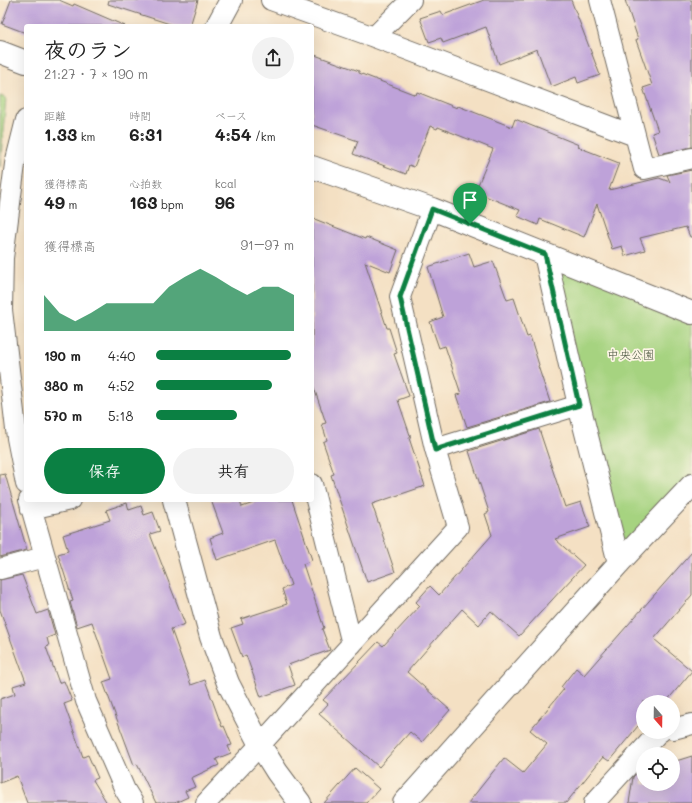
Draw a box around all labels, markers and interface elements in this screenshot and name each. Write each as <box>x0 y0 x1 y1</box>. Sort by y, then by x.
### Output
text: 夜のラン <box>44 35 132 64</box>
button: share <box>252 37 294 79</box>
text: 21:27 · 7 × 190 m <box>44 65 148 82</box>
text: 距離 <box>44 108 66 123</box>
text: 時間 <box>129 108 151 123</box>
text: ペース <box>215 108 247 123</box>
text: 1.33 <box>44 123 77 145</box>
text: 6:31 <box>129 123 163 145</box>
text: 4:54 <box>215 123 252 145</box>
text: km <box>77 129 95 144</box>
text: /km <box>252 129 275 144</box>
text: 獲得標高 <box>44 176 88 191</box>
text: 心拍数 <box>129 176 162 191</box>
text: kcal <box>215 176 237 191</box>
pin <box>453 183 487 224</box>
icon: arrive <box>459 189 481 211</box>
text: 49 <box>44 191 65 213</box>
text: 163 <box>129 191 157 213</box>
text: 96 <box>215 191 235 213</box>
text: m <box>65 197 77 212</box>
text: bpm <box>157 197 183 212</box>
text: 91–97 m <box>240 236 294 253</box>
text: 獲得標高 <box>44 237 96 254</box>
park label: 中央公園 <box>607 346 655 362</box>
text: 190 m <box>44 347 81 364</box>
text: 4:40 <box>108 347 135 364</box>
text: 380 m <box>44 377 83 394</box>
text: 4:52 <box>108 377 134 394</box>
text: 570 m <box>44 407 82 424</box>
text: 5:18 <box>108 407 133 424</box>
button: 保存 <box>44 448 165 494</box>
button: 共有 <box>173 448 294 494</box>
north arrow <box>636 695 680 739</box>
map controls <box>636 695 680 791</box>
button: locate <box>636 747 680 791</box>

